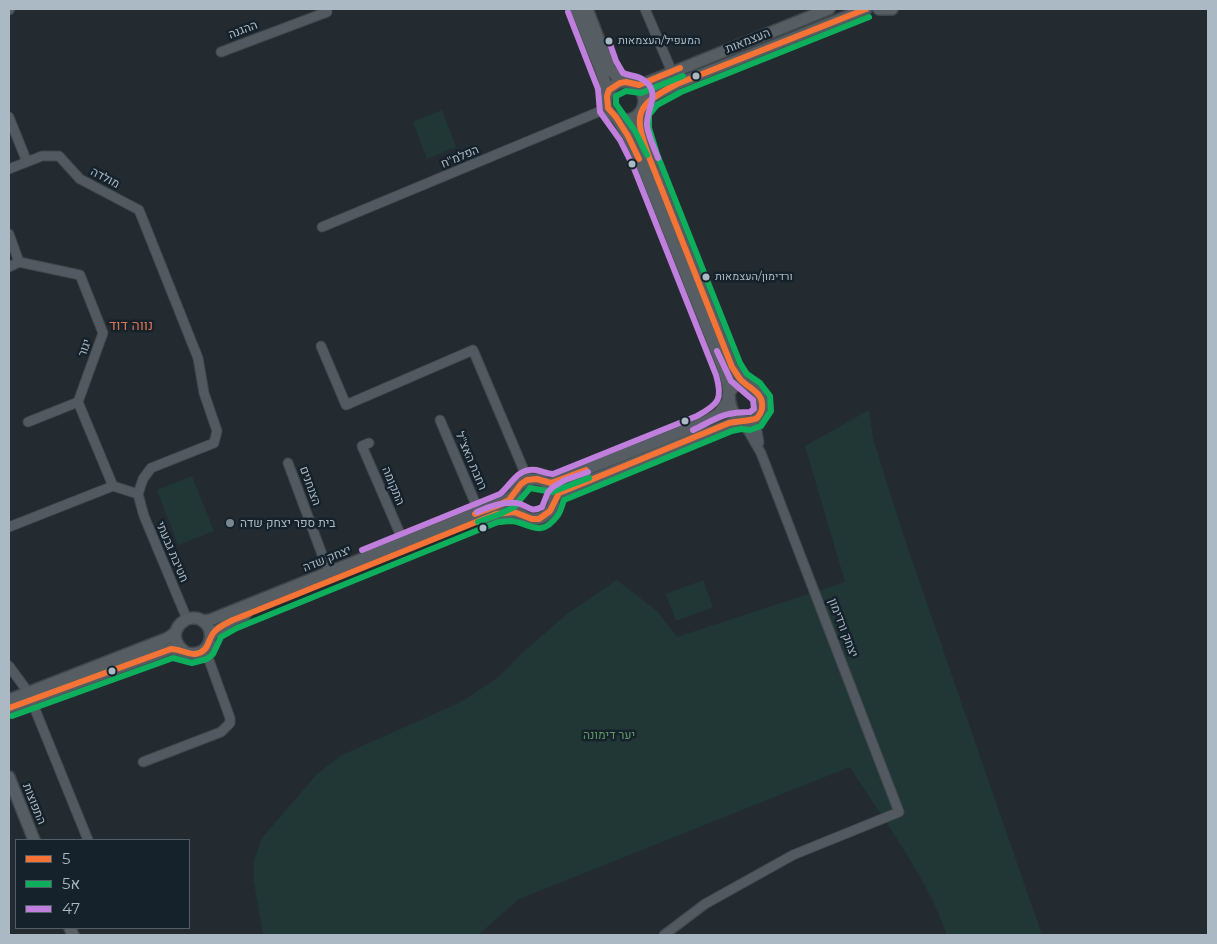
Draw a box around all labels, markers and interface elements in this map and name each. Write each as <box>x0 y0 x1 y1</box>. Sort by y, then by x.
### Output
street label: ההגנה <box>226 18 260 42</box>
street label: העצמאות <box>724 26 772 56</box>
place label: המעפיל/העצמאות <box>618 34 700 48</box>
marker: המעפיל/העצמאות <box>604 36 614 46</box>
unlabelled marker <box>691 71 701 81</box>
street label: הפלמ"ח <box>439 143 481 171</box>
unlabelled marker <box>627 159 637 169</box>
street label: מולדה <box>88 164 122 192</box>
place label: ורדימון/העצמאות <box>715 270 793 284</box>
marker: ורדימון/העצמאות <box>701 272 711 282</box>
district label: נווה דוד <box>109 318 153 334</box>
street label: יגור <box>75 337 95 359</box>
unlabelled marker <box>680 416 690 426</box>
street label: רחבת האצ"ל <box>452 430 490 492</box>
street label: הצנחנים <box>296 464 324 508</box>
street label: התקומה <box>379 465 407 507</box>
place label: בית ספר יצחק שדה <box>240 516 336 530</box>
marker: בית ספר יצחק שדה <box>224 517 236 529</box>
street label: חטיבת גבעתי <box>153 520 191 584</box>
unlabelled marker <box>478 523 488 533</box>
street label: יצחק שדה <box>301 543 353 575</box>
street label: יצחק ורדימון <box>825 596 861 660</box>
unlabelled marker <box>107 666 117 676</box>
park label: יער דימונה <box>583 728 635 742</box>
street label: התפוצות <box>19 781 49 827</box>
legend <box>15 839 190 929</box>
text: 5 <box>62 849 71 868</box>
text: 5א <box>62 874 80 893</box>
text: 47 <box>62 899 80 918</box>

